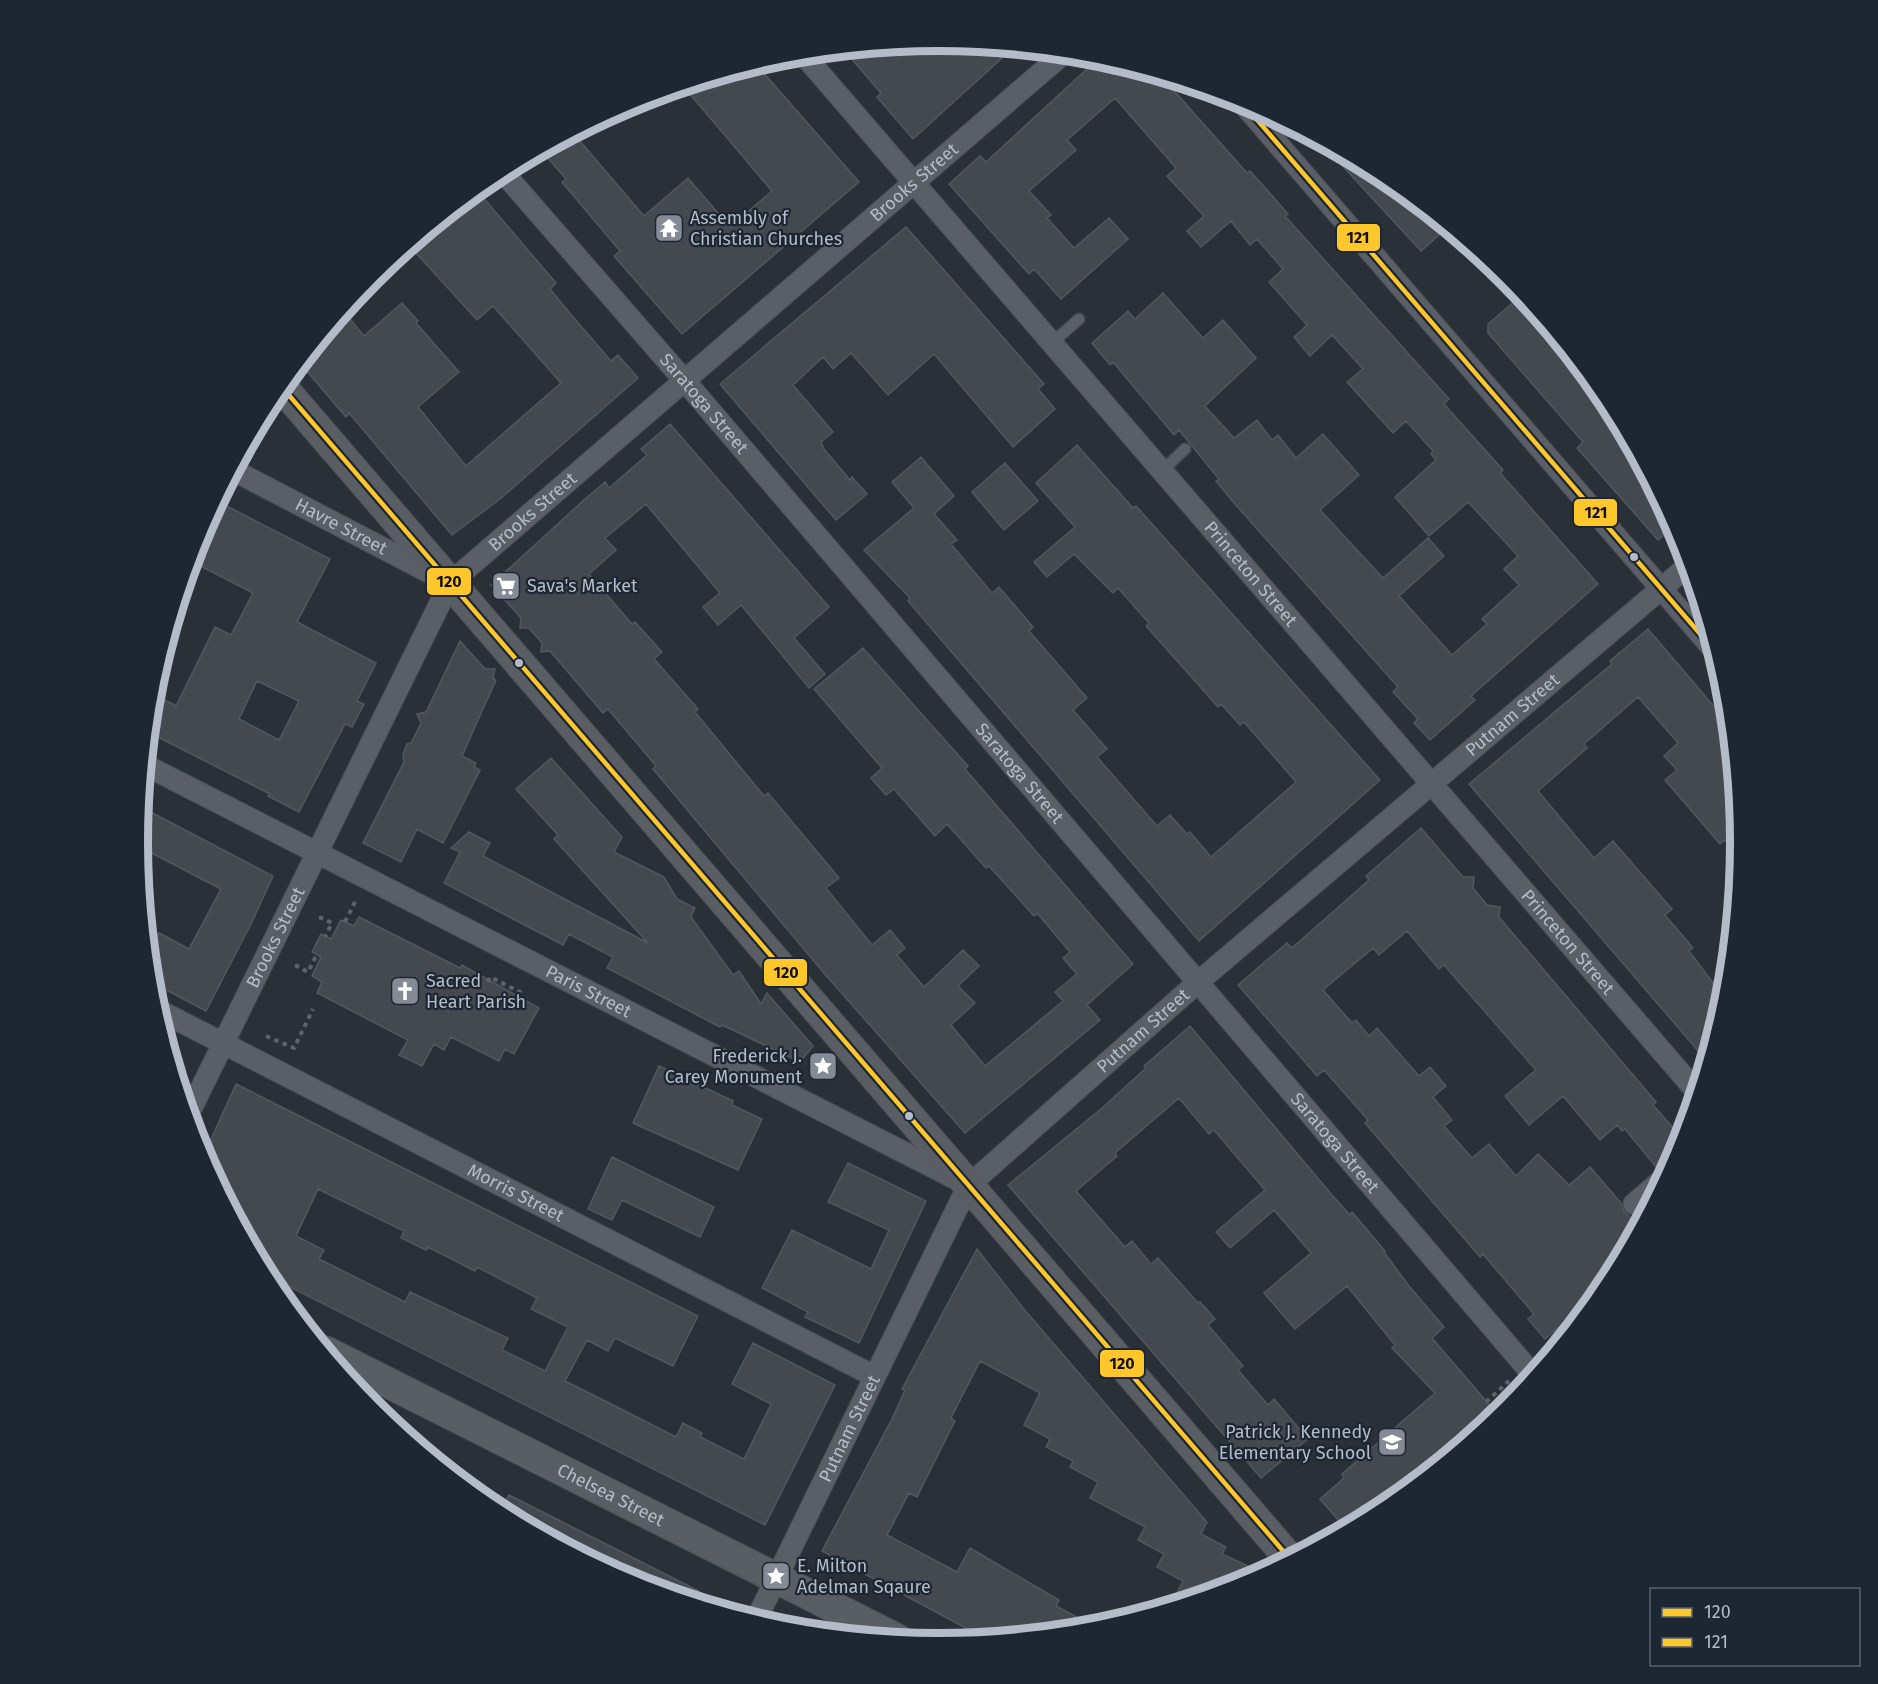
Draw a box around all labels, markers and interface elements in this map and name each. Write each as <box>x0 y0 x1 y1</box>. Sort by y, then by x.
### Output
street label: Brooks Street <box>865 138 963 227</box>
place label: Assembly of Christian Churches <box>690 207 842 250</box>
temple icon: Assembly of Christian Churches <box>653 212 685 244</box>
line badge: 121 <box>1336 223 1381 252</box>
text: 121 <box>1347 228 1369 247</box>
street label: Saratoga Street <box>655 349 753 459</box>
street label: Brooks Street <box>484 467 582 556</box>
street label: Havre Street <box>292 493 391 560</box>
line badge: 121 <box>1573 498 1618 527</box>
text: 121 <box>1585 503 1607 522</box>
street label: Princeton Street <box>1199 517 1302 631</box>
unlabelled marker <box>1628 551 1640 563</box>
line badge: 120 <box>426 567 472 596</box>
supermarket icon: Sava's Market <box>490 570 522 602</box>
text: 120 <box>436 572 462 591</box>
place label: Sava's Market <box>527 575 638 597</box>
unlabelled marker <box>513 657 525 669</box>
street label: Putnam Street <box>1461 669 1564 761</box>
street label: Saratoga Street <box>971 719 1069 828</box>
street label: Brooks Street <box>241 883 310 991</box>
street label: Princeton Street <box>1517 885 1619 999</box>
line badge: 120 <box>763 958 808 987</box>
street label: Paris Street <box>542 960 636 1023</box>
text: 120 <box>773 963 799 982</box>
place label: Sacred Heart Parish <box>426 970 526 1013</box>
church icon: Sacred Heart Parish <box>389 975 421 1007</box>
street label: Putnam Street <box>1092 984 1194 1078</box>
place label: Frederick J. Carey Monument <box>665 1045 802 1088</box>
place icon: Frederick J. Carey Monument <box>807 1050 839 1082</box>
street label: Saratoga Street <box>1286 1088 1384 1198</box>
unlabelled marker <box>903 1110 915 1122</box>
street label: Morris Street <box>464 1159 568 1227</box>
line badge: 120 <box>1099 1349 1145 1378</box>
text: 120 <box>1109 1354 1135 1373</box>
street label: Putnam Street <box>814 1371 885 1486</box>
place label: Patrick J. Kennedy Elementary School <box>1219 1421 1371 1464</box>
school or university icon: Patrick J. Kennedy Elementary School <box>1376 1426 1408 1458</box>
street label: Chelsea Street <box>554 1459 668 1531</box>
place label: E. Milton Adelman Sqaure <box>797 1555 931 1598</box>
place icon: E. Milton Adelman Sqaure <box>760 1560 792 1592</box>
legend <box>1650 1588 1860 1666</box>
text: 120 <box>1704 1601 1731 1623</box>
text: 121 <box>1704 1631 1728 1653</box>

